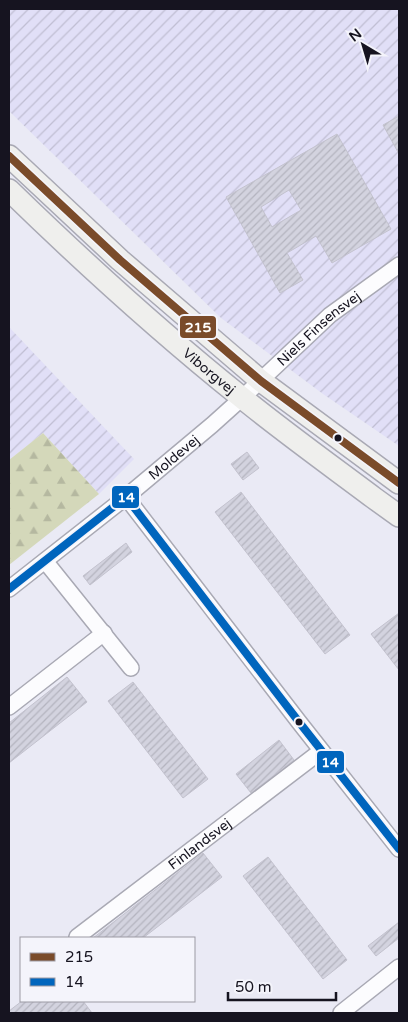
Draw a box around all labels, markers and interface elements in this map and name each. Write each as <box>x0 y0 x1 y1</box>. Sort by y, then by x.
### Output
north arrow <box>338 20 388 70</box>
text: N <box>346 25 365 45</box>
street label: Niels Finsensvej <box>273 287 364 369</box>
line badge: 215 <box>179 315 217 339</box>
text: 215 <box>185 319 211 336</box>
street label: Viborgvej <box>179 344 239 398</box>
street label: Moldevej <box>145 431 202 483</box>
unlabelled marker <box>333 433 343 443</box>
line badge: 14 <box>111 485 140 509</box>
text: 14 <box>117 489 135 506</box>
unlabelled marker <box>294 717 304 727</box>
line badge: 14 <box>316 750 345 774</box>
text: 14 <box>321 754 339 771</box>
street label: Finlandsvej <box>165 814 234 873</box>
legend <box>20 937 195 1002</box>
text: 215 <box>65 948 93 966</box>
scale bar <box>228 970 336 1002</box>
text: 14 <box>65 973 84 991</box>
text: 50 m <box>235 978 272 996</box>

